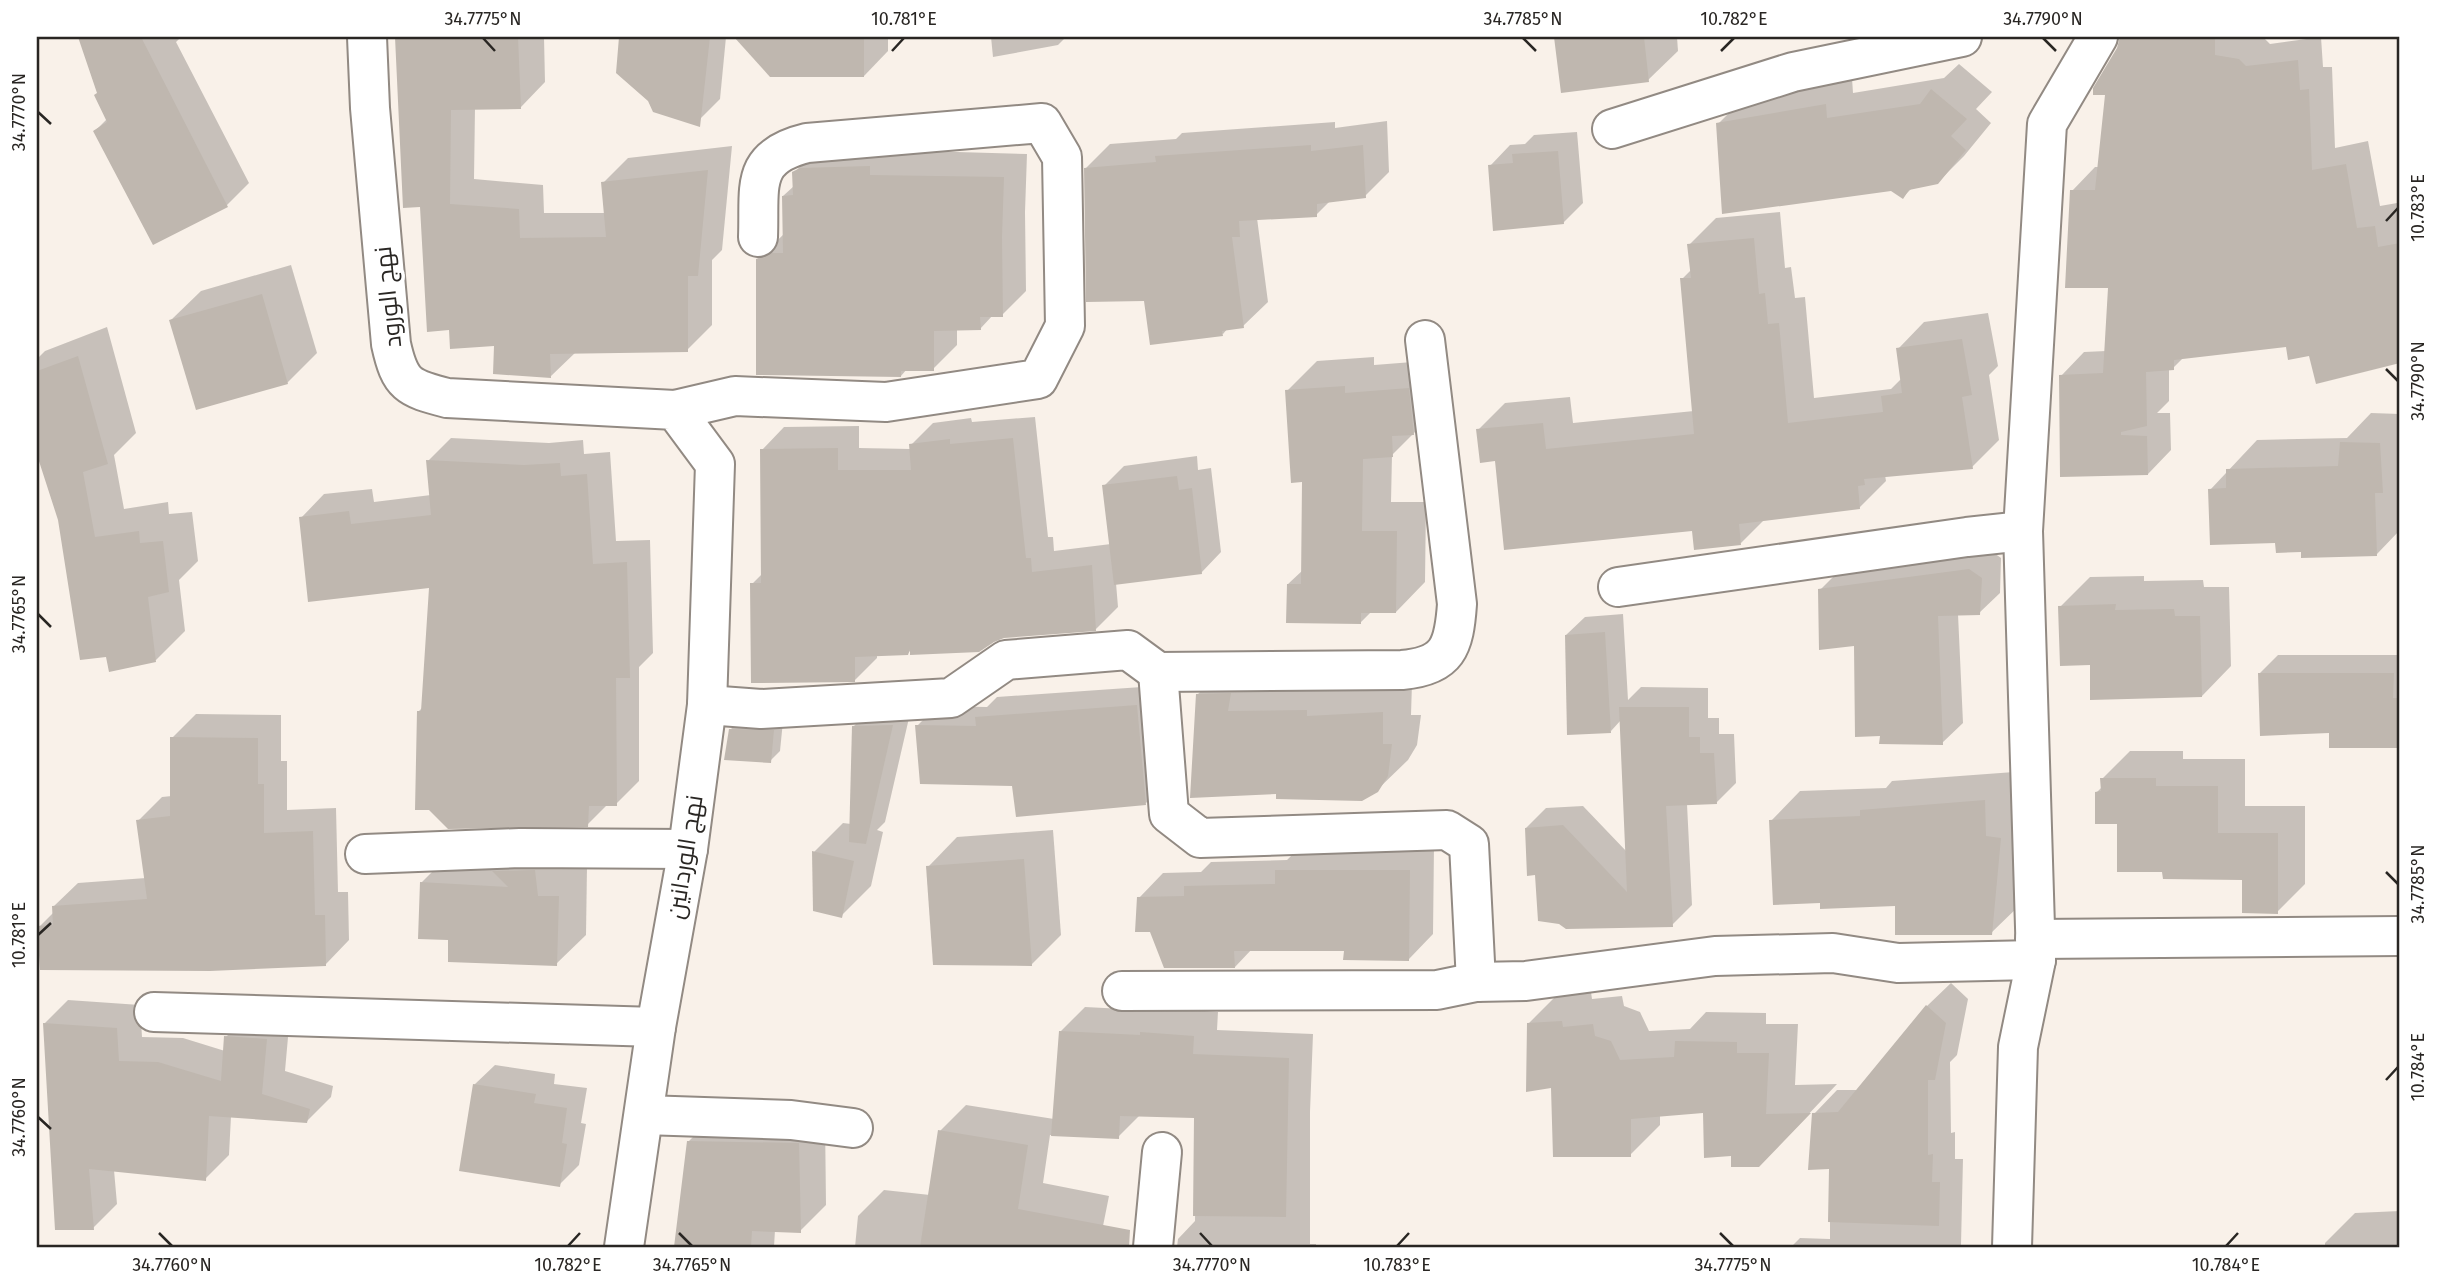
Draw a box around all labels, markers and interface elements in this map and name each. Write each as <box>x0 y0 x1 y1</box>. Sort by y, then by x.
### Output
text: 34.7775°N <box>444 8 522 30</box>
text: 10.781°E <box>871 8 937 30</box>
text: 34.7785°N <box>1484 8 1562 30</box>
text: 10.782°E <box>1700 8 1768 30</box>
text: 34.7790°N <box>2003 8 2083 30</box>
text: 34.7770°N <box>8 73 30 151</box>
text: 10.783°E <box>2407 174 2429 242</box>
street label: نهج الورود <box>369 245 409 349</box>
text: 34.7790°N <box>2407 341 2429 421</box>
text: 34.7765°N <box>8 575 30 653</box>
street label: نهج الوردانين <box>661 793 711 921</box>
text: 34.7785°N <box>2407 845 2429 923</box>
text: 10.781°E <box>8 902 30 968</box>
text: 10.784°E <box>2407 1033 2429 1101</box>
text: 34.7760°N <box>8 1077 30 1157</box>
text: 34.7760°N <box>132 1254 212 1276</box>
text: 10.782°E <box>534 1254 602 1276</box>
text: 34.7765°N <box>653 1254 731 1276</box>
text: 34.7770°N <box>1173 1254 1251 1276</box>
text: 10.783°E <box>1363 1254 1431 1276</box>
text: 34.7775°N <box>1694 1254 1772 1276</box>
text: 10.784°E <box>2192 1254 2260 1276</box>

